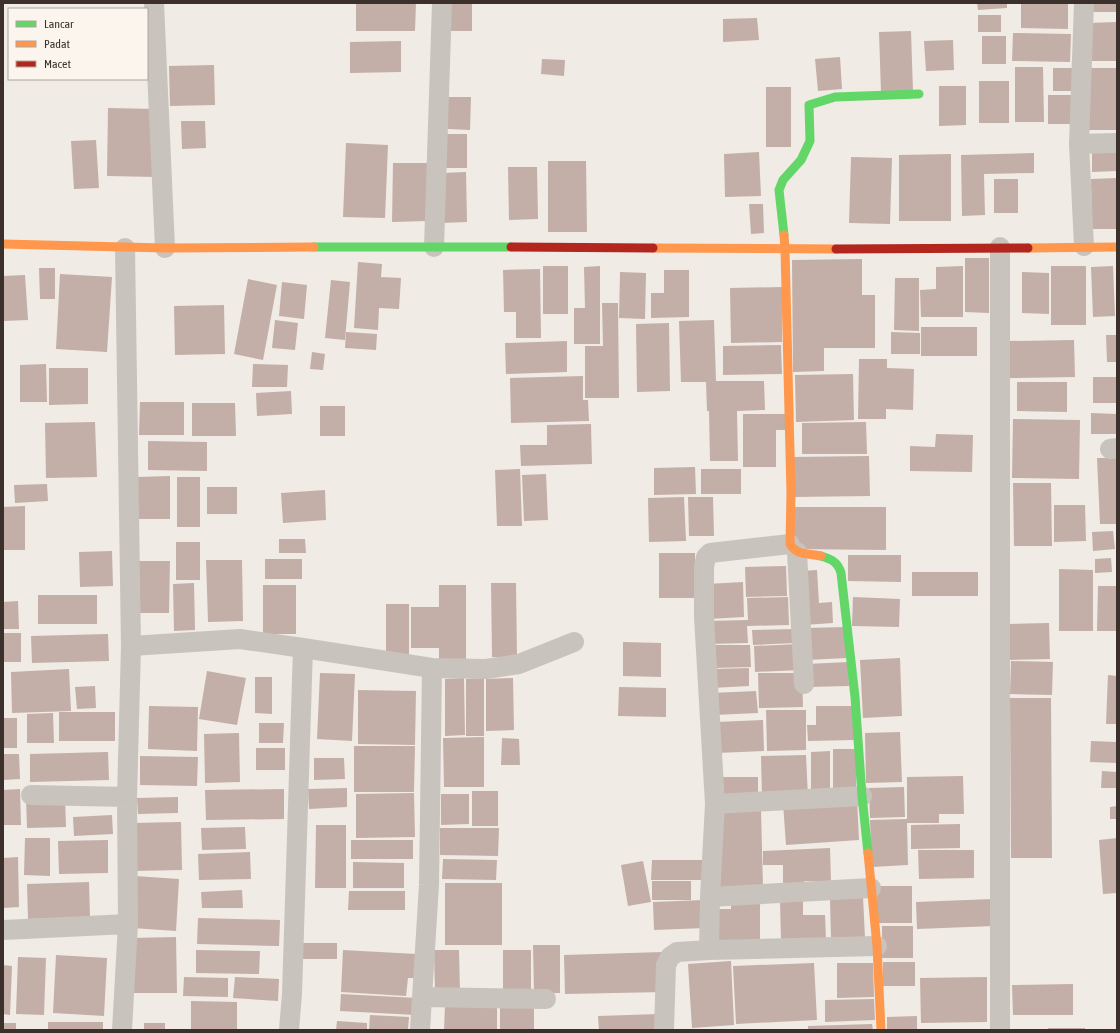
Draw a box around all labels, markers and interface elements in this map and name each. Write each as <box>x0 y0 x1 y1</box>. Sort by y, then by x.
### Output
legend <box>8 8 148 80</box>
text: Lancar <box>44 17 74 31</box>
text: Padat <box>44 37 70 51</box>
text: Macet <box>44 57 72 71</box>

